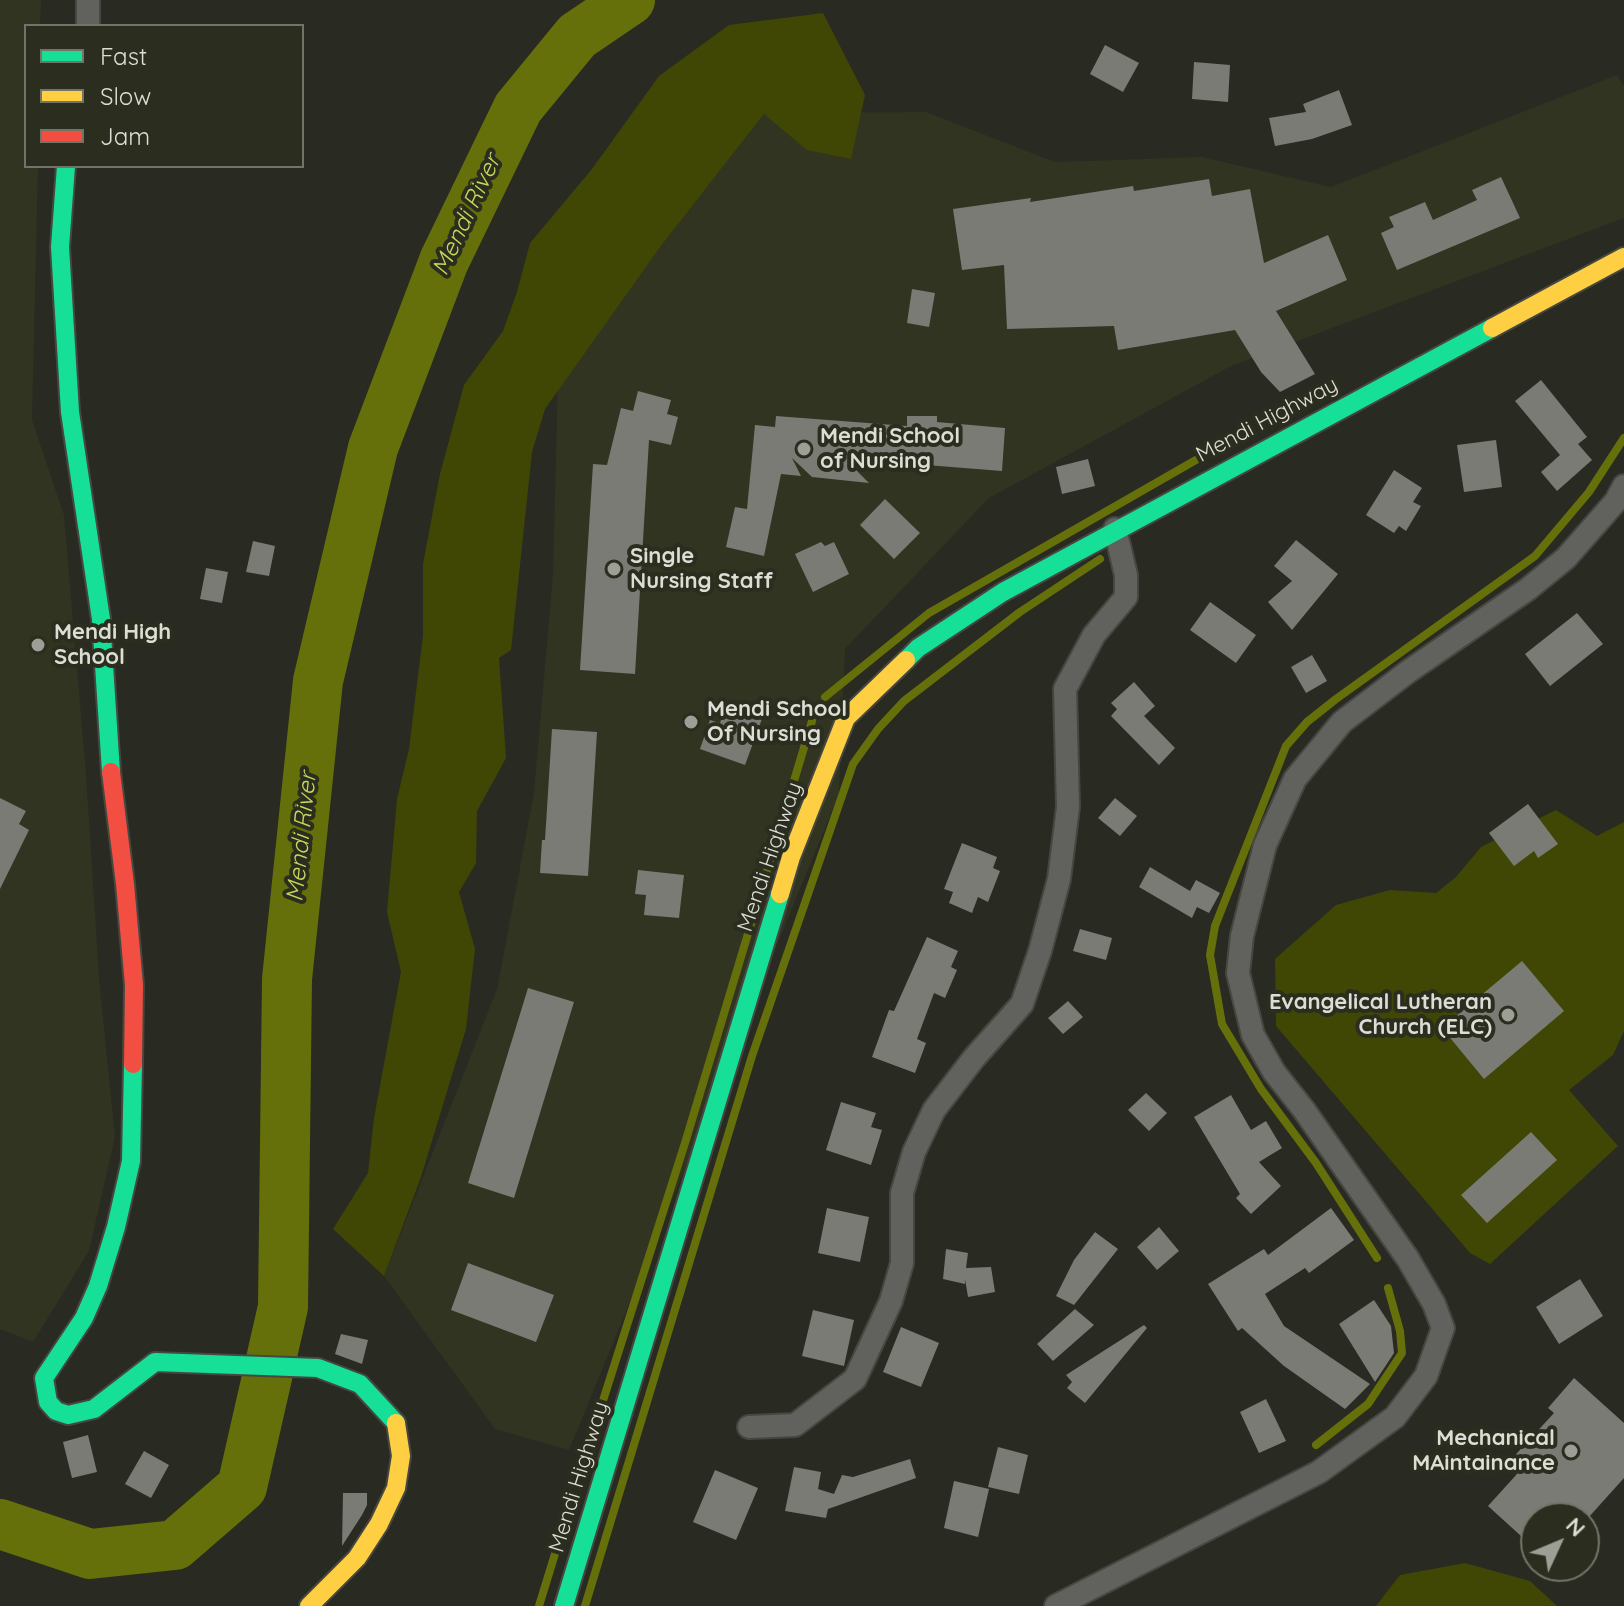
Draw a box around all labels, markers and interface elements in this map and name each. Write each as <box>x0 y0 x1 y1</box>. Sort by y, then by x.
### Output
legend <box>24 24 304 168</box>
text: Fast <box>100 41 147 71</box>
text: Slow <box>100 81 151 111</box>
text: Jam <box>100 121 150 151</box>
water label: Mendi River <box>426 150 508 280</box>
street label: Mendi Highway <box>1192 372 1342 468</box>
place label: Mendi School of Nursing <box>820 423 960 474</box>
marker: Mendi School of Nursing <box>795 440 813 458</box>
place label: Single Nursing Staff <box>630 543 773 594</box>
marker: Single Nursing Staff <box>605 560 623 578</box>
place label: Mendi High School <box>54 619 171 670</box>
marker: Mendi High School <box>29 636 47 654</box>
place label: Mendi School Of Nursing <box>707 696 847 748</box>
marker: Mendi School Of Nursing <box>682 713 700 731</box>
water label: Mendi River <box>281 771 323 903</box>
street label: Mendi Highway <box>732 779 808 935</box>
place label: Evangelical Lutheran Church (ELC) <box>1269 989 1492 1040</box>
marker: Evangelical Lutheran Church (ELC) <box>1499 1006 1517 1024</box>
street label: Mendi Highway <box>543 1398 615 1556</box>
place label: Mechanical MAintainance <box>1412 1425 1555 1476</box>
marker: Mechanical MAintainance <box>1562 1442 1580 1460</box>
north arrow <box>1520 1502 1600 1582</box>
text: N <box>1560 1511 1592 1542</box>

